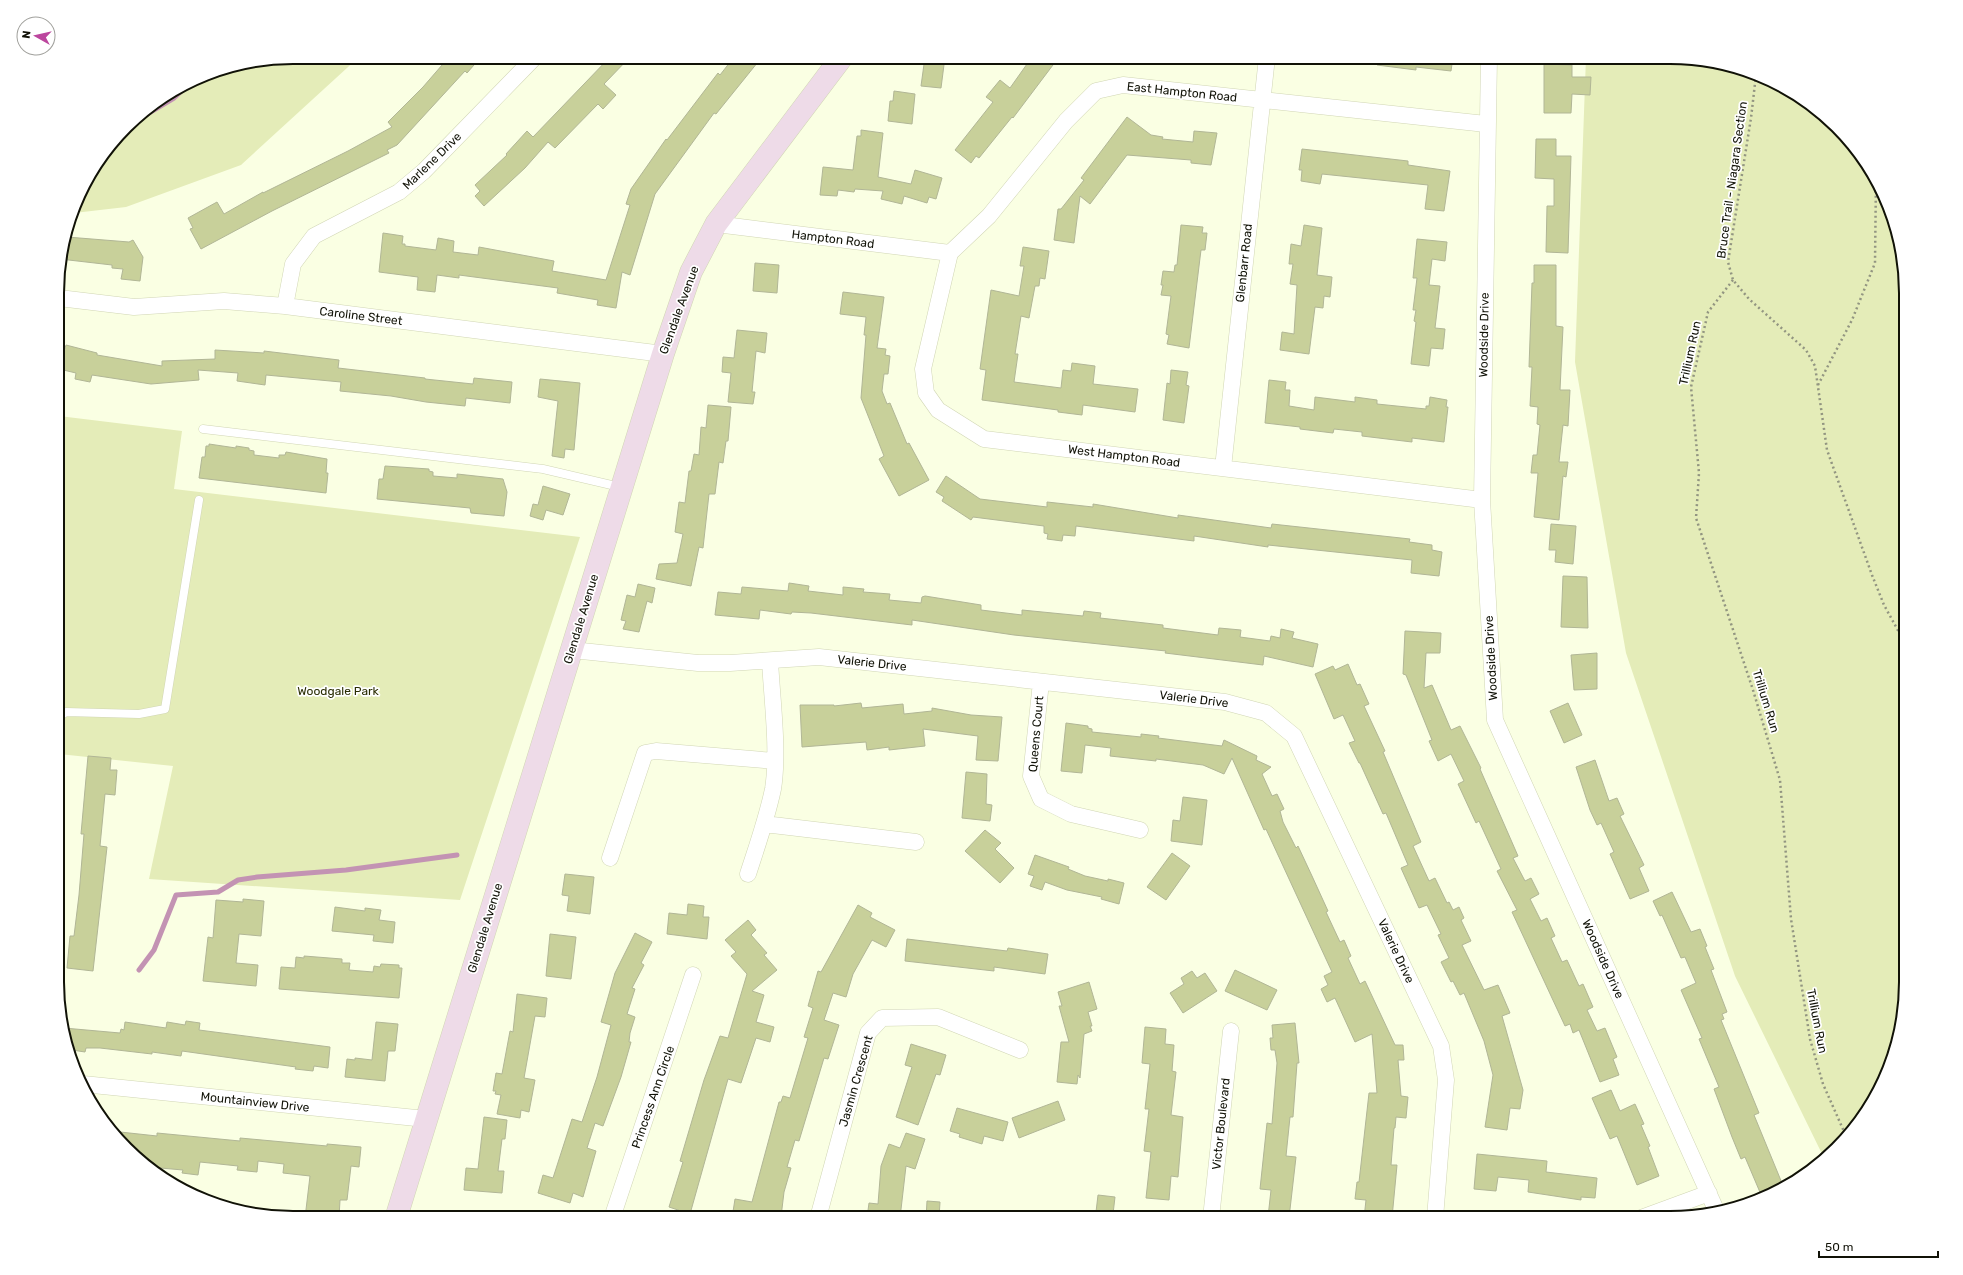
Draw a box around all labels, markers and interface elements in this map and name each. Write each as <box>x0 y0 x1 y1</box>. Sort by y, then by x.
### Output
north arrow <box>16 16 56 56</box>
text: N <box>20 30 34 40</box>
street label: East Hampton Road <box>1126 79 1238 105</box>
street label: Bruce Trail - Niagara Section <box>1714 100 1750 260</box>
street label: Marlene Drive <box>400 129 464 192</box>
street label: Glenbarr Road <box>1233 223 1255 303</box>
street label: Hampton Road <box>791 227 875 251</box>
street label: Glendale Avenue <box>656 264 702 356</box>
street label: Woodside Drive <box>1476 292 1492 378</box>
street label: Caroline Street <box>319 304 404 328</box>
street label: Trillium Run <box>1676 320 1704 386</box>
street label: West Hampton Road <box>1067 442 1181 470</box>
street label: Glendale Avenue <box>561 572 601 666</box>
street label: Woodside Drive <box>1482 615 1500 701</box>
street label: Valerie Drive <box>837 652 908 674</box>
street label: Trillium Run <box>1750 668 1782 734</box>
park label: Woodgale Park <box>297 684 380 698</box>
street label: Valerie Drive <box>1159 688 1230 710</box>
street label: Queens Court <box>1026 695 1046 773</box>
street label: Glendale Avenue <box>465 881 505 975</box>
street label: Valerie Drive <box>1375 917 1417 986</box>
street label: Woodside Drive <box>1579 917 1627 1001</box>
street label: Trillium Run <box>1804 988 1830 1054</box>
street label: Jasmin Crescent <box>836 1033 876 1128</box>
street label: Princess Ann Circle <box>629 1044 677 1150</box>
street label: Victor Boulevard <box>1209 1077 1233 1171</box>
street label: Mountainview Drive <box>200 1089 310 1115</box>
scale bar <box>1819 1233 1938 1259</box>
text: 50 m <box>1825 1240 1853 1254</box>

